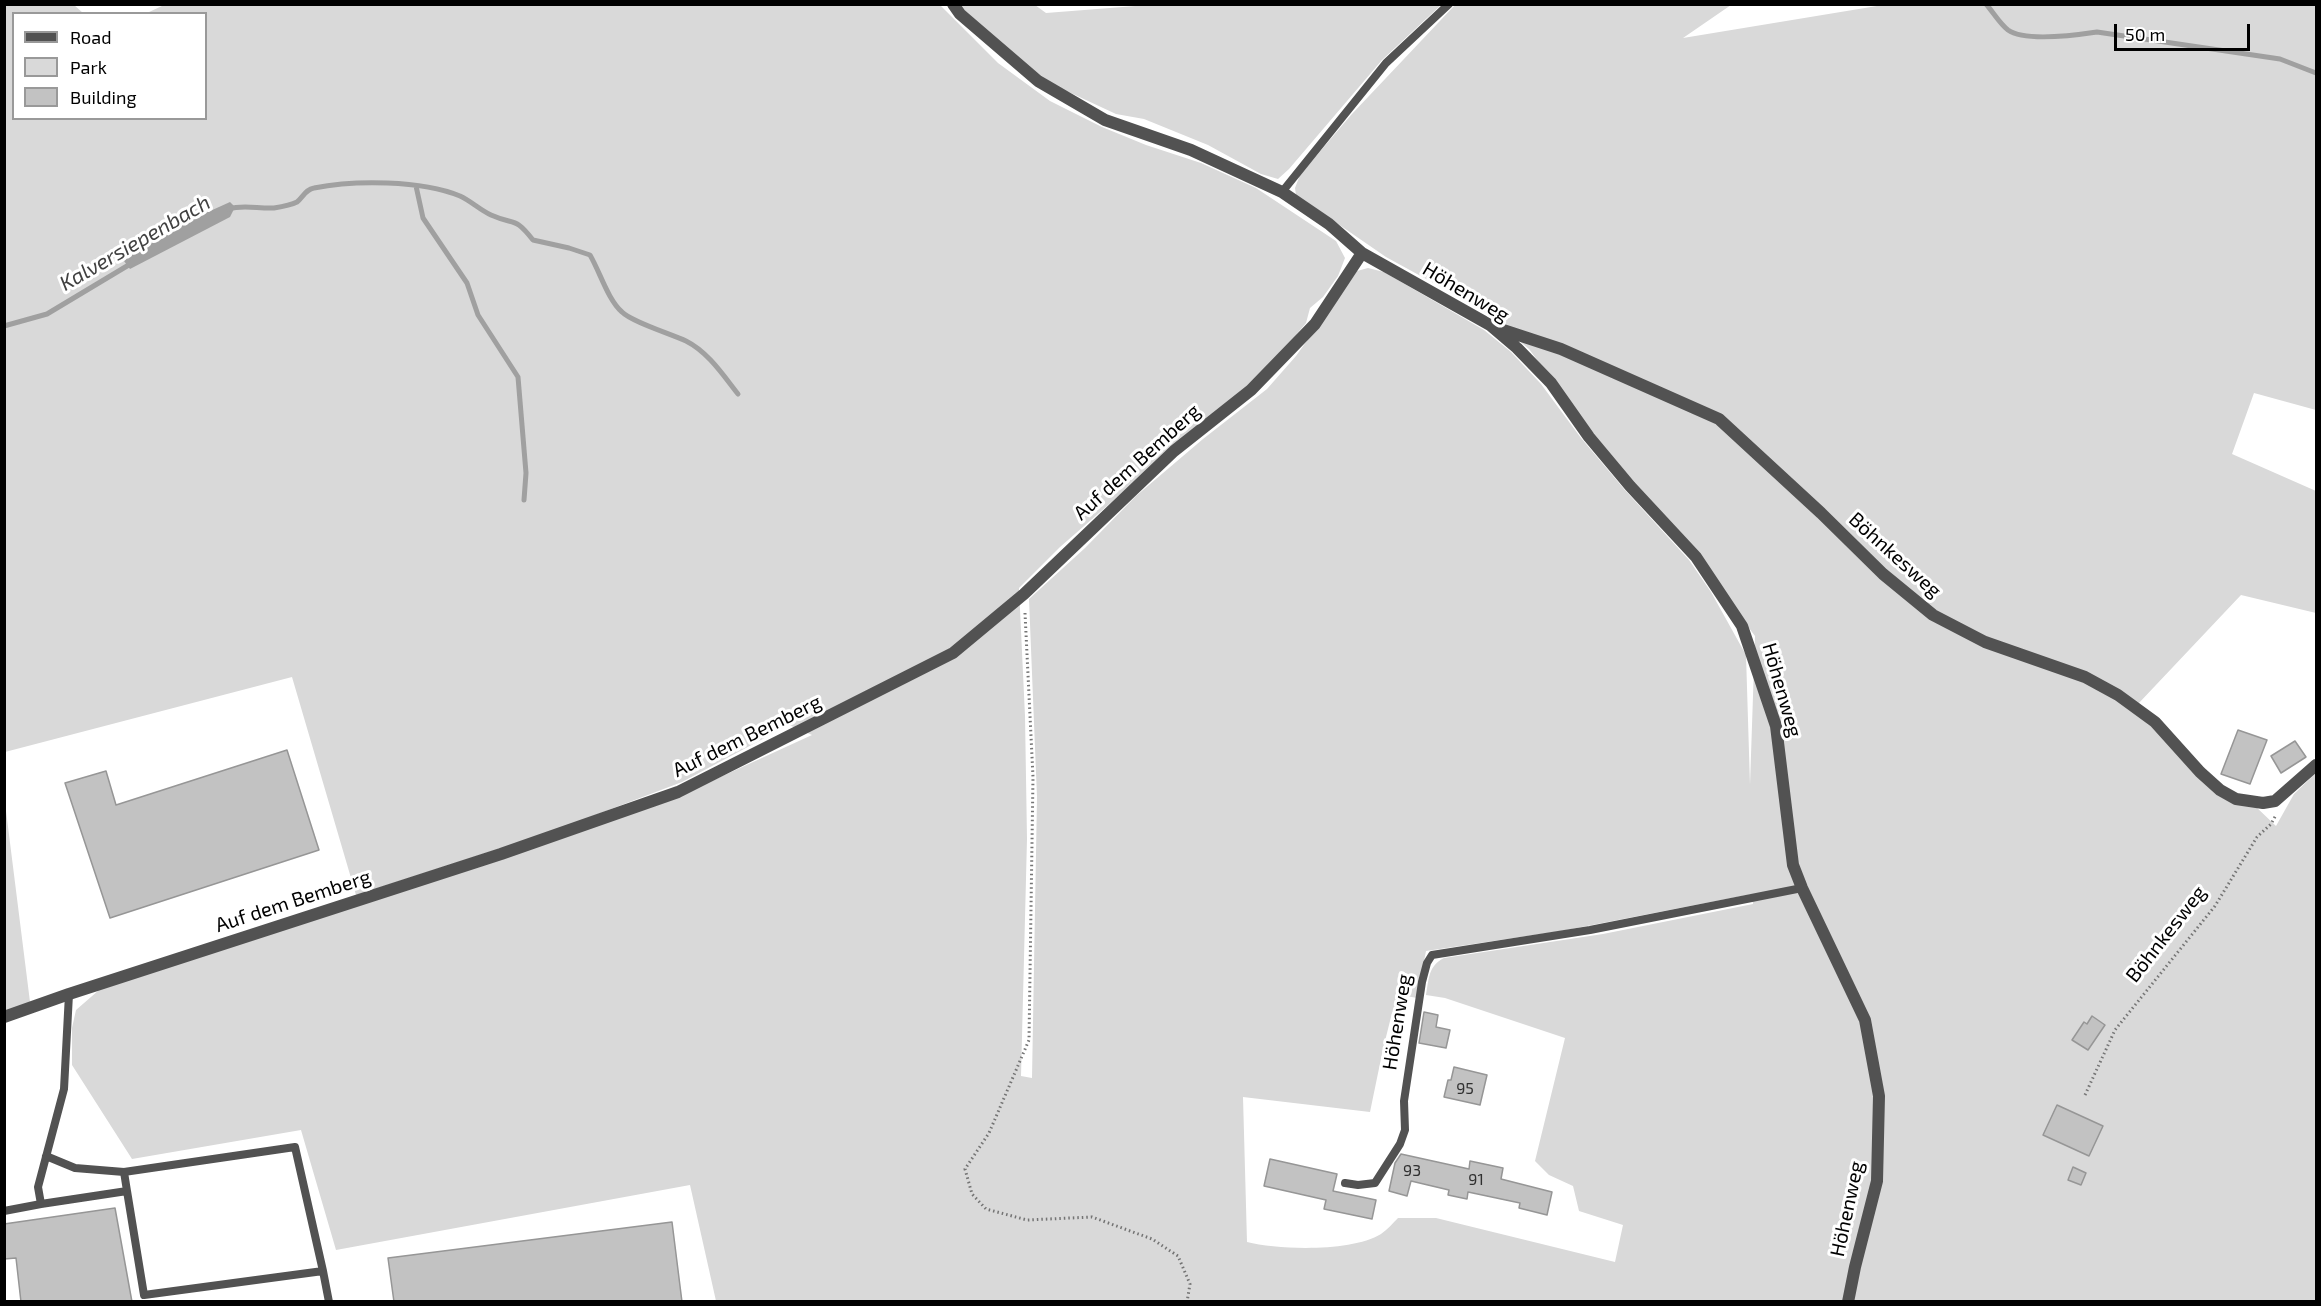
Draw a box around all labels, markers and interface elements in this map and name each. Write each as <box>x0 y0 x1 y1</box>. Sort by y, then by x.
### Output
legend <box>12 12 207 120</box>
scale bar <box>2117 12 2254 50</box>
text: 50 m <box>2125 23 2165 45</box>
text: Road <box>70 26 111 48</box>
text: Park <box>70 56 107 78</box>
text: Building <box>70 86 137 108</box>
water label: Kalversiepenbach <box>55 190 215 296</box>
street label: Höhenweg <box>1418 257 1514 327</box>
street label: Auf dem Bemberg <box>1069 399 1205 525</box>
street label: Böhnkesweg <box>1844 507 1946 603</box>
street label: Höhenweg <box>1757 640 1807 740</box>
street label: Auf dem Bemberg <box>669 690 825 782</box>
street label: Auf dem Bemberg <box>212 865 374 937</box>
street label: Böhnkesweg <box>2121 881 2211 987</box>
street label: Höhenweg <box>1378 972 1416 1072</box>
house number: 95 <box>1456 1079 1474 1099</box>
street label: Höhenweg <box>1825 1159 1869 1259</box>
house number: 93 <box>1403 1161 1421 1181</box>
house number: 91 <box>1468 1170 1484 1190</box>

